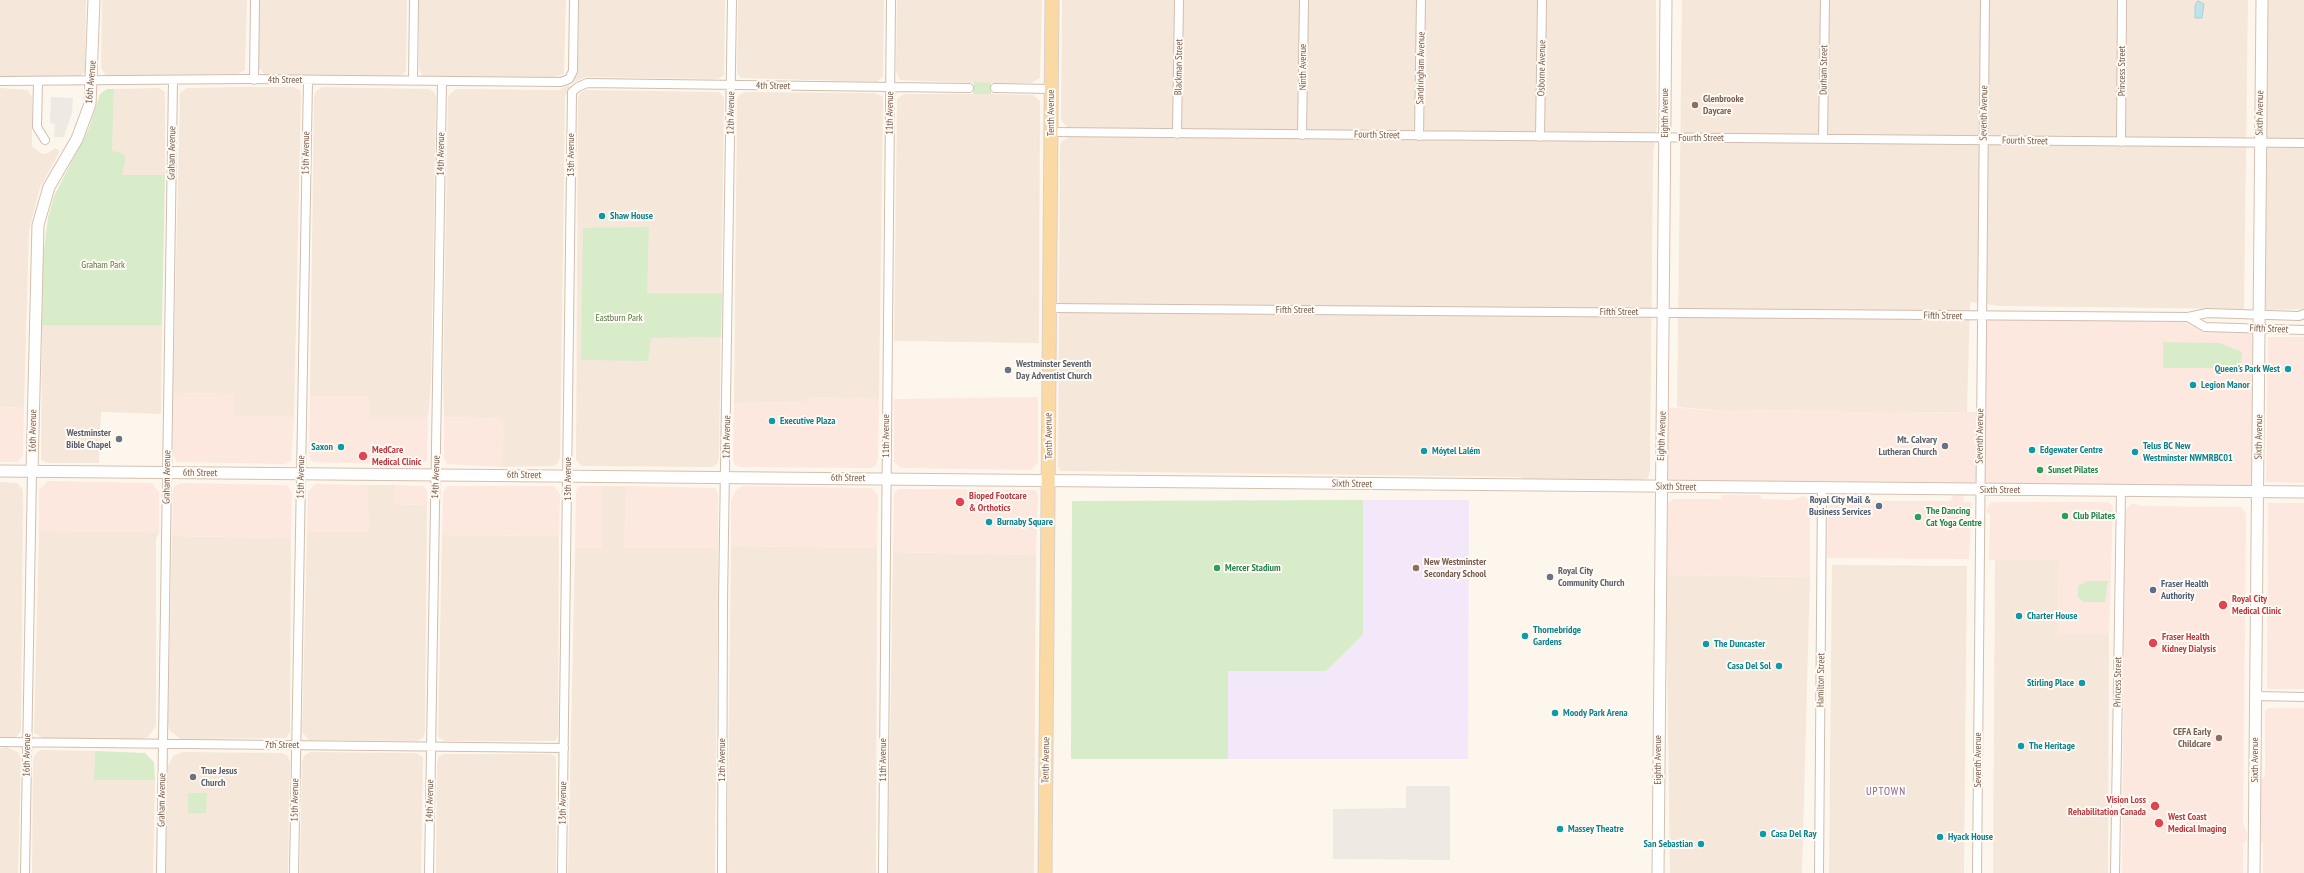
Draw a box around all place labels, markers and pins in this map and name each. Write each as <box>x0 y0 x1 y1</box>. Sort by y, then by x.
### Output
place label: Glenbrooke Daycare <box>1703 93 1744 116</box>
marker: Glenbrooke Daycare <box>1690 100 1700 110</box>
place label: Shaw House <box>610 210 653 222</box>
marker: Shaw House <box>597 211 607 221</box>
place label: Westminster Seventh Day Adventist Church <box>1016 358 1092 382</box>
place label: Queen's Park West <box>2215 363 2280 375</box>
marker: Queen's Park West <box>2283 364 2293 374</box>
marker: Westminster Seventh Day Adventist Church <box>1003 365 1013 375</box>
place label: Legion Manor <box>2201 379 2250 391</box>
marker: Legion Manor <box>2188 380 2198 390</box>
place label: Executive Plaza <box>780 415 835 427</box>
marker: Executive Plaza <box>767 416 777 426</box>
place label: Westminster Bible Chapel <box>66 427 111 450</box>
marker: Westminster Bible Chapel <box>114 434 124 444</box>
place label: Mt. Calvary Lutheran Church <box>1879 434 1937 458</box>
place label: Telus BC New Westminster NWMRBC01 <box>2143 440 2233 464</box>
place label: Saxon <box>311 441 333 453</box>
marker: Mt. Calvary Lutheran Church <box>1940 441 1950 451</box>
marker: Saxon <box>336 442 346 452</box>
place label: MedCare Medical Clinic <box>372 444 421 468</box>
place label: Edgewater Centre <box>2040 444 2103 456</box>
place label: Móytel Lalém <box>1432 445 1480 457</box>
marker: Edgewater Centre <box>2027 445 2037 455</box>
marker: Móytel Lalém <box>1419 446 1429 456</box>
marker: Telus BC New Westminster NWMRBC01 <box>2130 447 2140 457</box>
marker: MedCare Medical Clinic <box>357 450 369 462</box>
place label: Sunset Pilates <box>2048 464 2098 476</box>
marker: Sunset Pilates <box>2035 465 2045 475</box>
place label: Bioped Footcare & Orthotics <box>969 490 1027 514</box>
place label: Royal City Mail & Business Services <box>1809 494 1871 518</box>
marker: Bioped Footcare & Orthotics <box>954 496 966 508</box>
marker: Royal City Mail & Business Services <box>1874 501 1884 511</box>
place label: The Dancing Cat Yoga Centre <box>1926 505 1982 528</box>
place label: Club Pilates <box>2073 510 2115 522</box>
marker: Club Pilates <box>2060 511 2070 521</box>
marker: The Dancing Cat Yoga Centre <box>1913 512 1923 522</box>
place label: Burnaby Square <box>997 516 1053 528</box>
marker: Burnaby Square <box>984 517 994 527</box>
place label: New Westminster Secondary School <box>1424 556 1486 580</box>
place label: Mercer Stadium <box>1225 562 1281 574</box>
marker: Mercer Stadium <box>1212 563 1222 573</box>
marker: New Westminster Secondary School <box>1411 563 1421 573</box>
place label: Royal City Community Church <box>1558 565 1624 588</box>
marker: Royal City Community Church <box>1545 572 1555 582</box>
place label: Fraser Health Authority <box>2161 578 2209 602</box>
marker: Fraser Health Authority <box>2148 585 2158 595</box>
place label: Royal City Medical Clinic <box>2232 593 2281 616</box>
marker: Royal City Medical Clinic <box>2217 599 2229 611</box>
place label: Charter House <box>2027 610 2078 622</box>
marker: Charter House <box>2014 611 2024 621</box>
place label: Thornebridge Gardens <box>1533 624 1581 648</box>
marker: Thornebridge Gardens <box>1520 631 1530 641</box>
place label: Fraser Health Kidney Dialysis <box>2162 631 2216 654</box>
marker: Fraser Health Kidney Dialysis <box>2147 637 2159 649</box>
place label: The Duncaster <box>1714 638 1765 650</box>
marker: The Duncaster <box>1701 639 1711 649</box>
place label: Casa Del Sol <box>1727 660 1771 672</box>
marker: Casa Del Sol <box>1774 661 1784 671</box>
place label: Stirling Place <box>2027 677 2074 689</box>
marker: Stirling Place <box>2077 678 2087 688</box>
place label: Moody Park Arena <box>1563 707 1628 719</box>
marker: Moody Park Arena <box>1550 708 1560 718</box>
place label: CEFA Early Childcare <box>2173 726 2211 750</box>
marker: CEFA Early Childcare <box>2214 733 2224 743</box>
place label: The Heritage <box>2029 740 2075 752</box>
marker: The Heritage <box>2016 741 2026 751</box>
place label: True Jesus Church <box>201 765 237 788</box>
marker: True Jesus Church <box>188 772 198 782</box>
place label: Vision Loss Rehabilitation Canada <box>2068 794 2146 818</box>
marker: Vision Loss Rehabilitation Canada <box>2149 800 2161 812</box>
place label: West Coast Medical Imaging <box>2168 811 2226 834</box>
marker: West Coast Medical Imaging <box>2153 817 2165 829</box>
place label: Massey Theatre <box>1568 823 1624 835</box>
marker: Massey Theatre <box>1555 824 1565 834</box>
place label: Casa Del Ray <box>1771 828 1817 840</box>
marker: Casa Del Ray <box>1758 829 1768 839</box>
place label: Hyack House <box>1948 831 1993 843</box>
marker: Hyack House <box>1935 832 1945 842</box>
place label: San Sebastian <box>1643 838 1693 850</box>
marker: San Sebastian <box>1696 839 1706 849</box>

